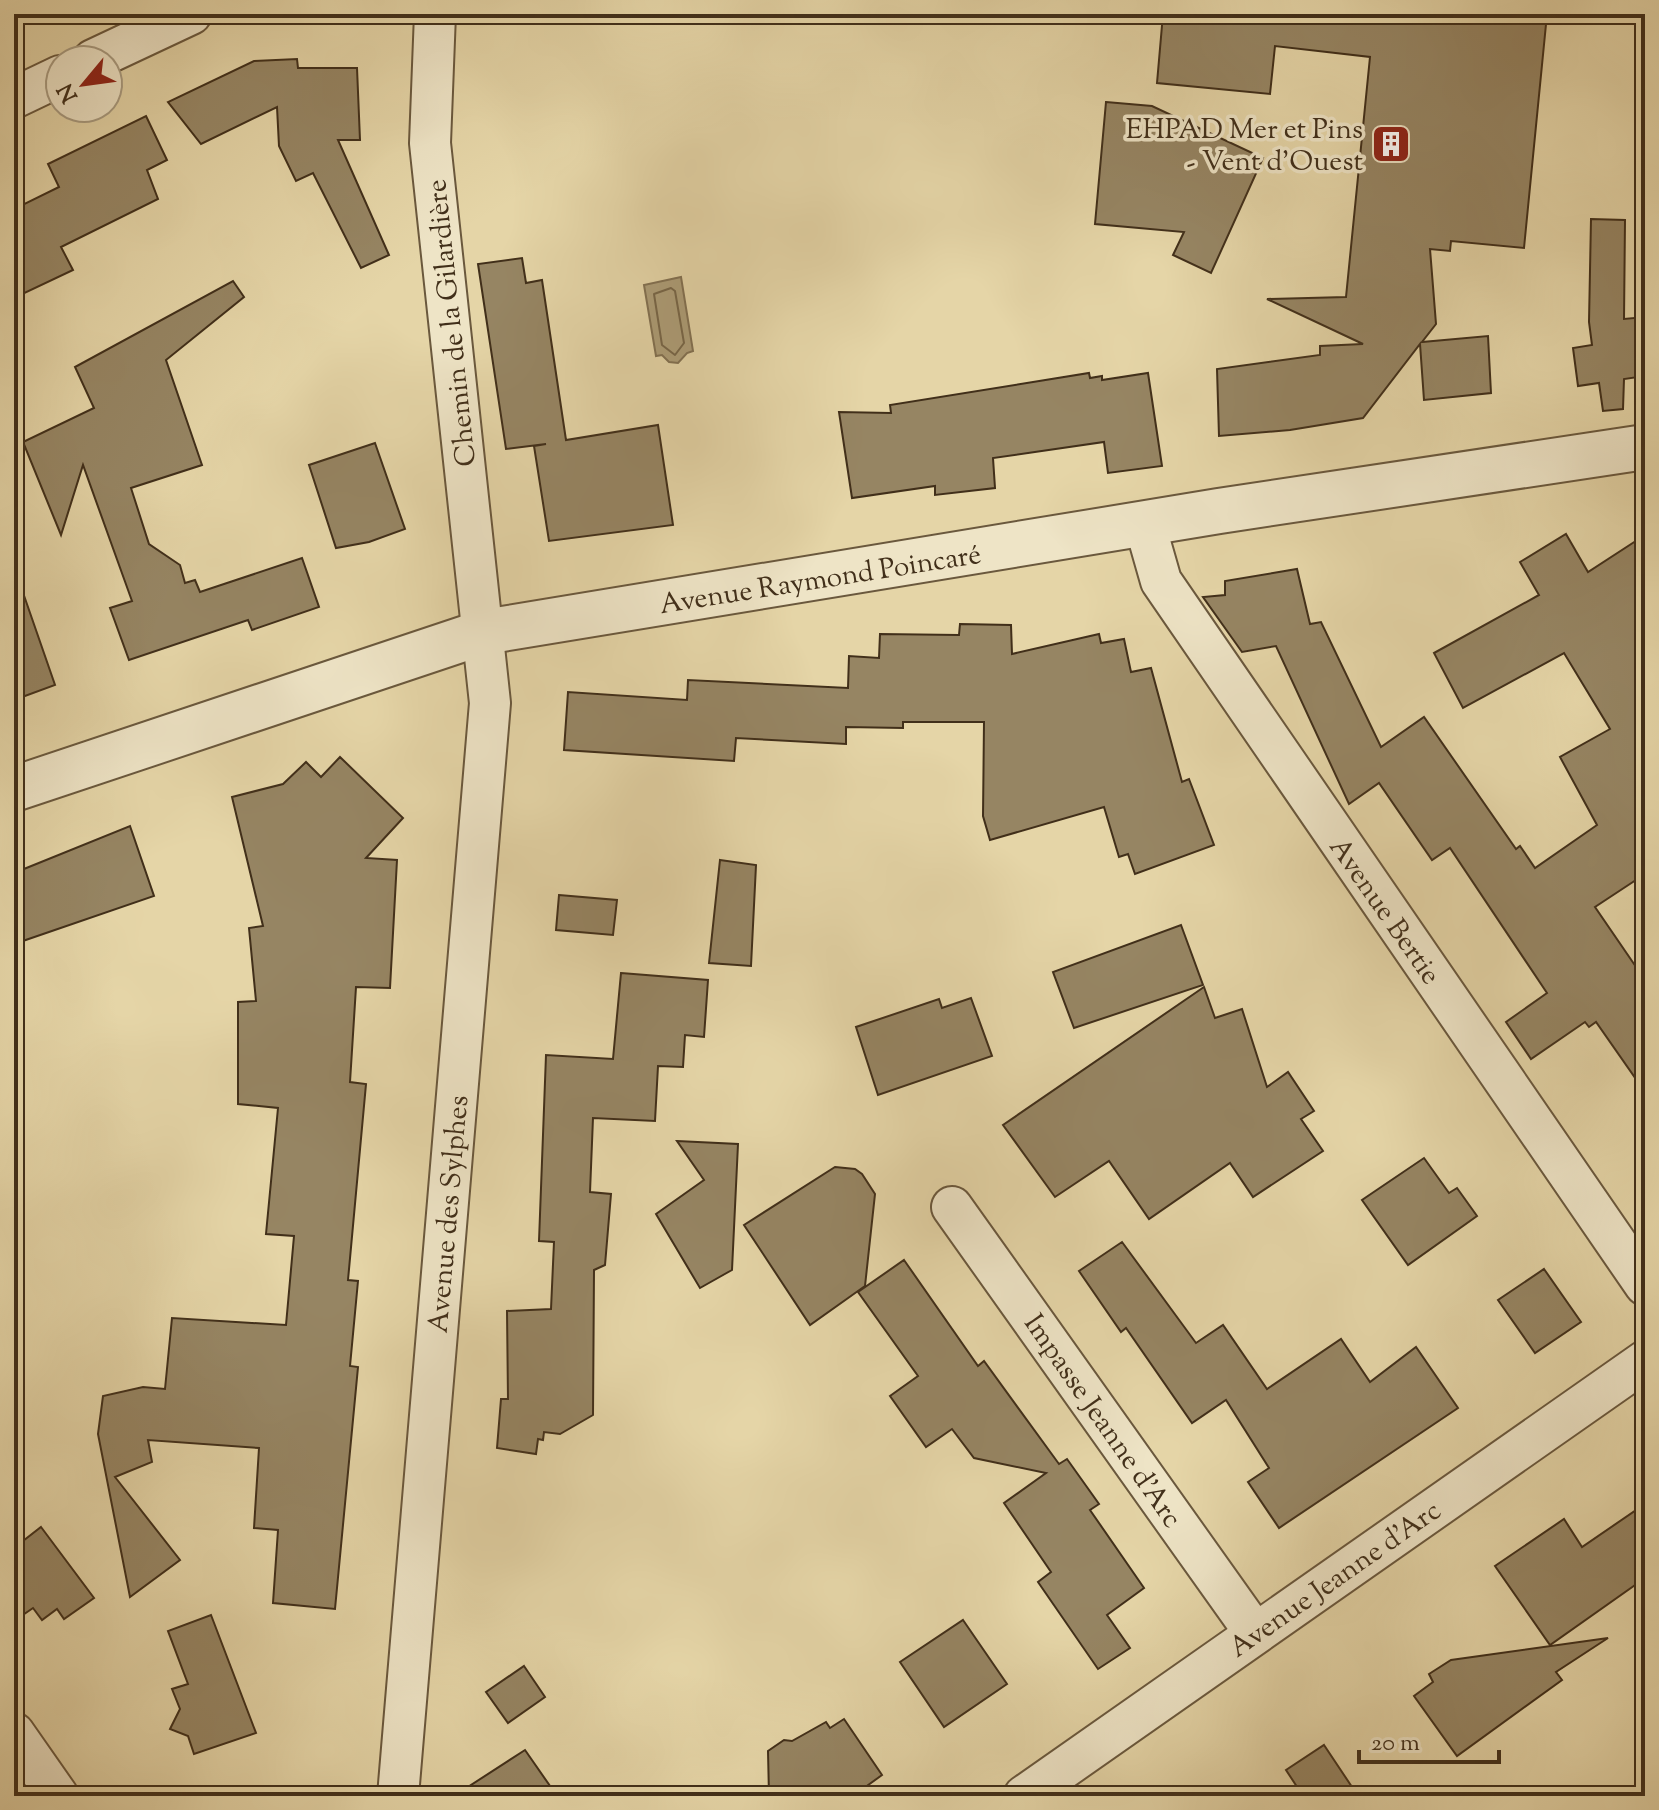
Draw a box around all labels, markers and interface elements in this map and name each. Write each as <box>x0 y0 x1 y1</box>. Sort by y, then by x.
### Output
north arrow <box>44 44 124 124</box>
text: N <box>51 76 87 108</box>
place label: EHPAD Mer et Pins - Vent d'Ouest <box>1126 111 1363 183</box>
building icon: EHPAD Mer et Pins - Vent d'Ouest <box>1370 123 1412 165</box>
street label: Chemin de la Gilardière <box>418 177 488 468</box>
street label: Avenue Raymond Poincaré <box>657 536 984 626</box>
street label: Avenue Bertie <box>1318 830 1449 993</box>
street label: Avenue des Sylphes <box>420 1094 480 1335</box>
street label: Impasse Jeanne d'Arc <box>1013 1307 1190 1537</box>
street label: Avenue Jeanne d'Arc <box>1222 1492 1450 1669</box>
scale bar <box>1359 1714 1499 1764</box>
text: 20 m <box>1371 1727 1420 1761</box>

